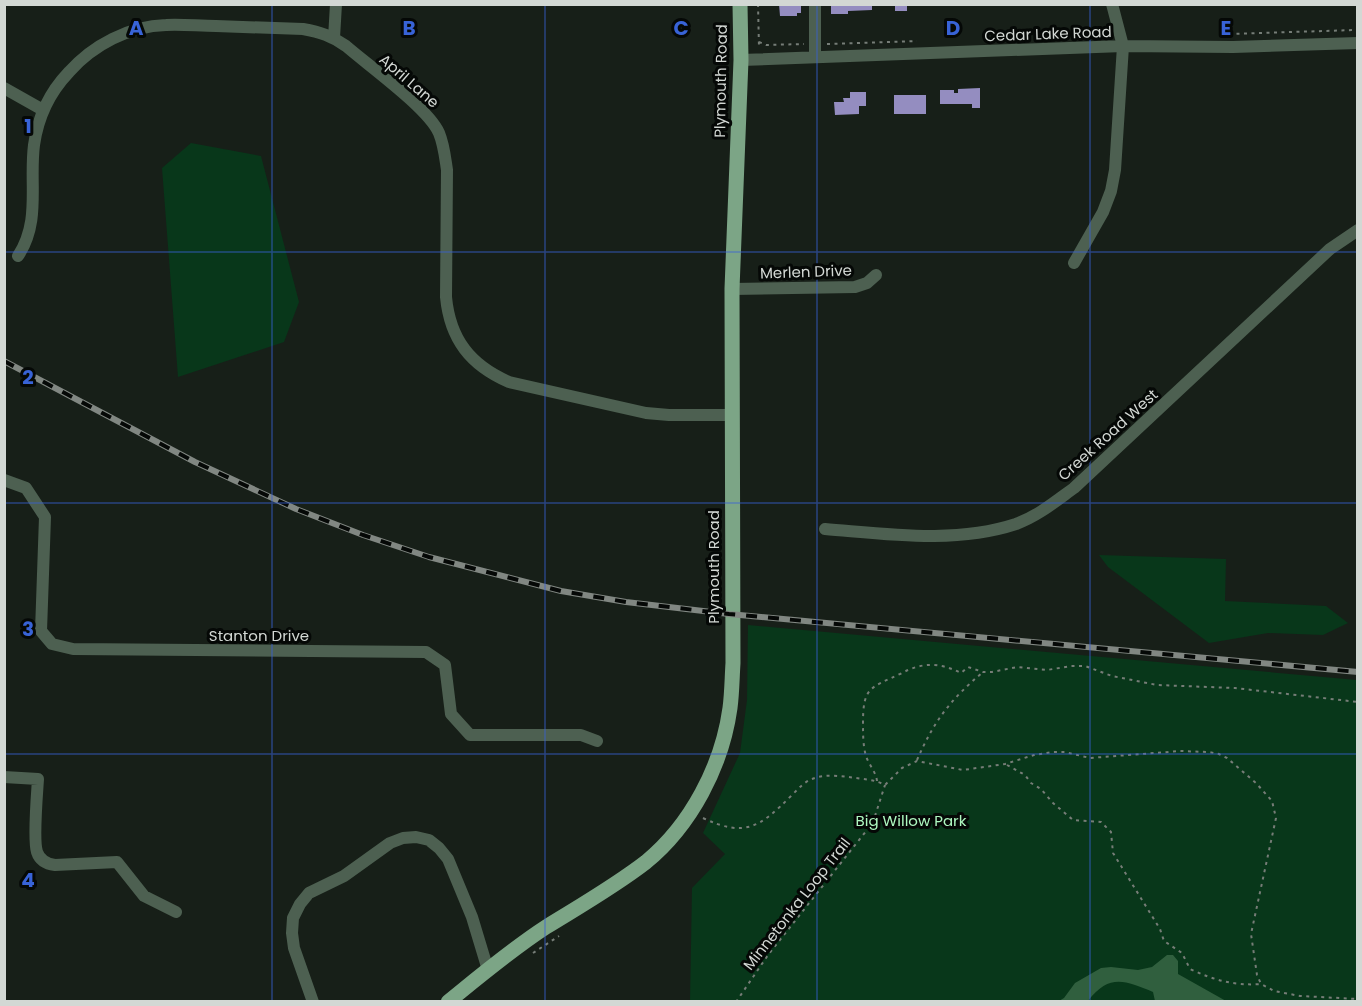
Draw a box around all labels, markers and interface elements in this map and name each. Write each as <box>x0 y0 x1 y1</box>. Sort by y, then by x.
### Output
text: A <box>129 14 144 42</box>
text: B <box>402 14 416 42</box>
text: C <box>673 14 689 42</box>
text: D <box>946 14 960 42</box>
text: E <box>1221 14 1231 42</box>
street label: Cedar Lake Road <box>984 21 1112 46</box>
street label: Plymouth Road <box>709 24 732 138</box>
street label: April Lane <box>375 49 444 112</box>
text: 1 <box>24 112 32 140</box>
street label: Merlen Drive <box>760 259 852 284</box>
text: 2 <box>22 363 34 391</box>
street label: Creek Road West <box>1053 384 1162 485</box>
street label: Plymouth Road <box>703 510 724 624</box>
text: 3 <box>22 615 34 643</box>
street label: Stanton Drive <box>209 625 309 646</box>
park label: Big Willow Park <box>856 810 967 831</box>
street label: Minnetonka Loop Trail <box>738 833 855 974</box>
text: 4 <box>21 866 35 894</box>

